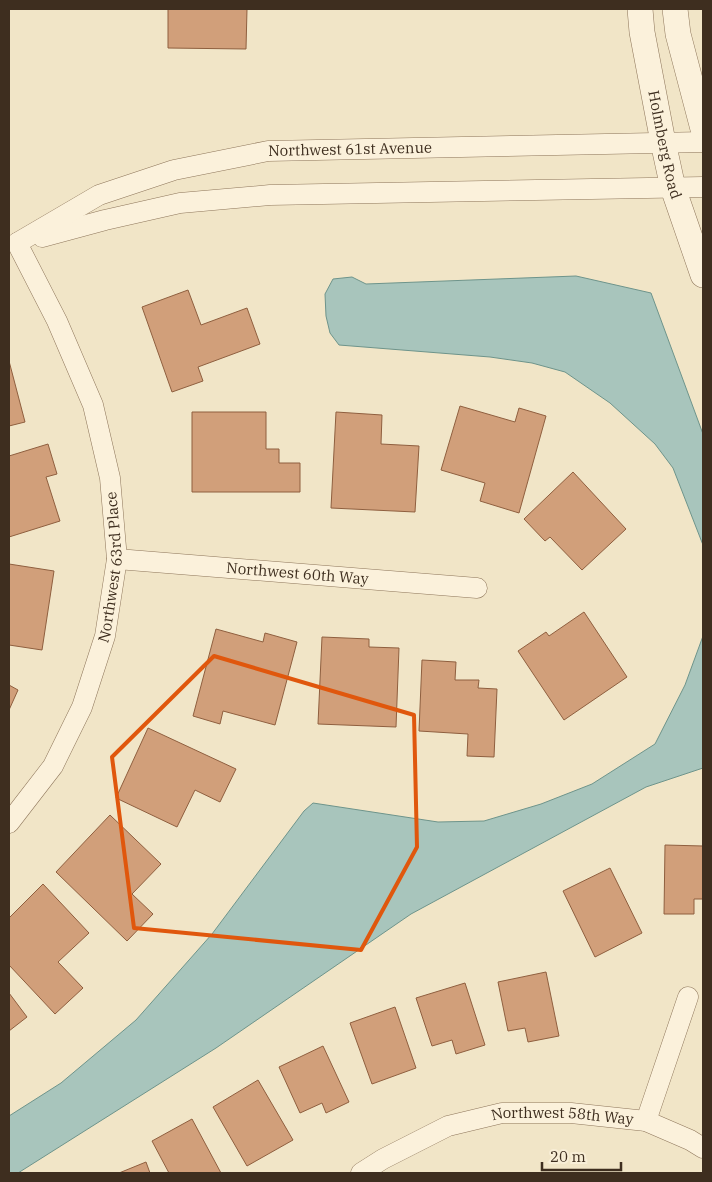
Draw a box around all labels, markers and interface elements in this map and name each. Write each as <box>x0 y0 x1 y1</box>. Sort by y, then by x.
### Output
street label: Holmberg Road <box>644 89 686 201</box>
street label: Northwest 61st Avenue <box>268 138 432 160</box>
street label: Northwest 63rd Place <box>94 491 126 645</box>
street label: Northwest 60th Way <box>225 558 369 588</box>
street label: Northwest 58th Way <box>489 1103 635 1129</box>
scale bar <box>542 1140 621 1172</box>
text: 20 m <box>550 1147 586 1166</box>

